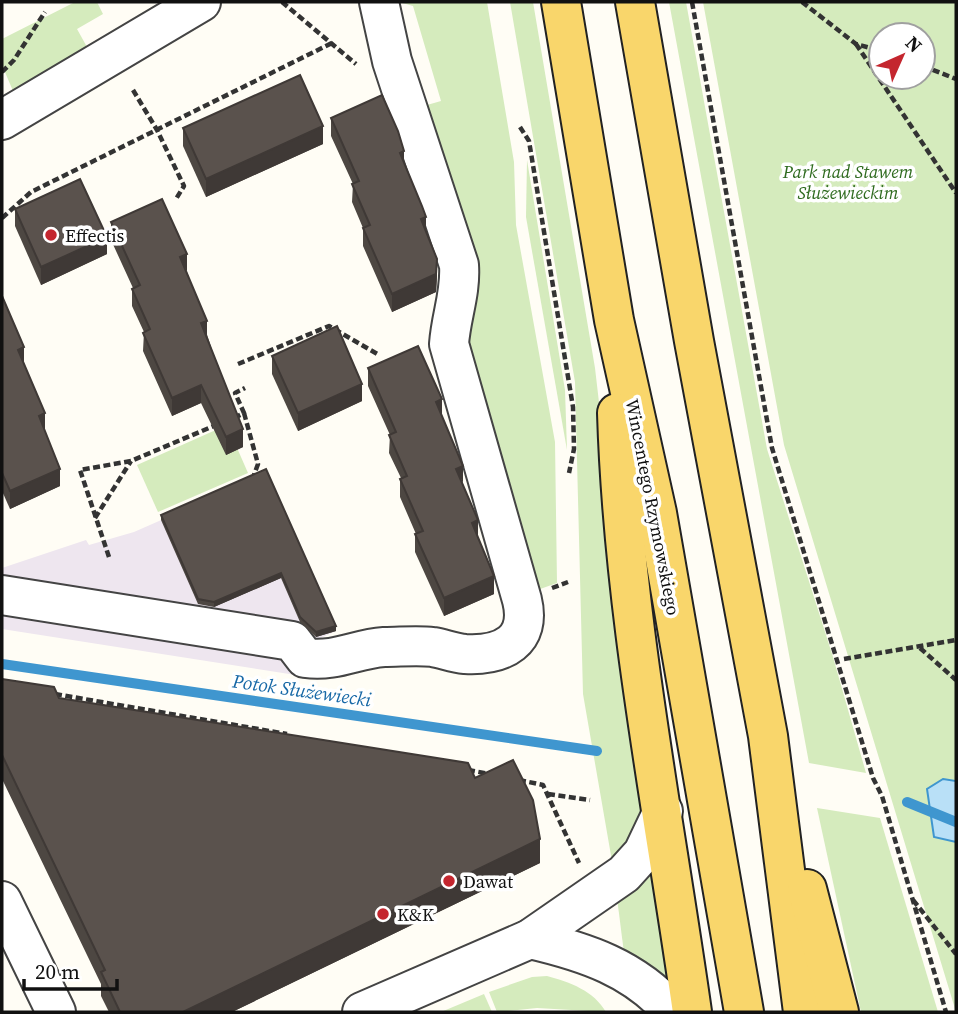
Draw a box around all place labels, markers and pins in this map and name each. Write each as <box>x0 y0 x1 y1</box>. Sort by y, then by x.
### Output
place label: Effectis <box>65 223 125 248</box>
marker: Effectis <box>43 227 59 243</box>
place label: Dawat <box>463 869 513 894</box>
marker: Dawat <box>441 873 457 889</box>
place label: K&K <box>397 902 434 927</box>
marker: K&K <box>375 906 391 922</box>

